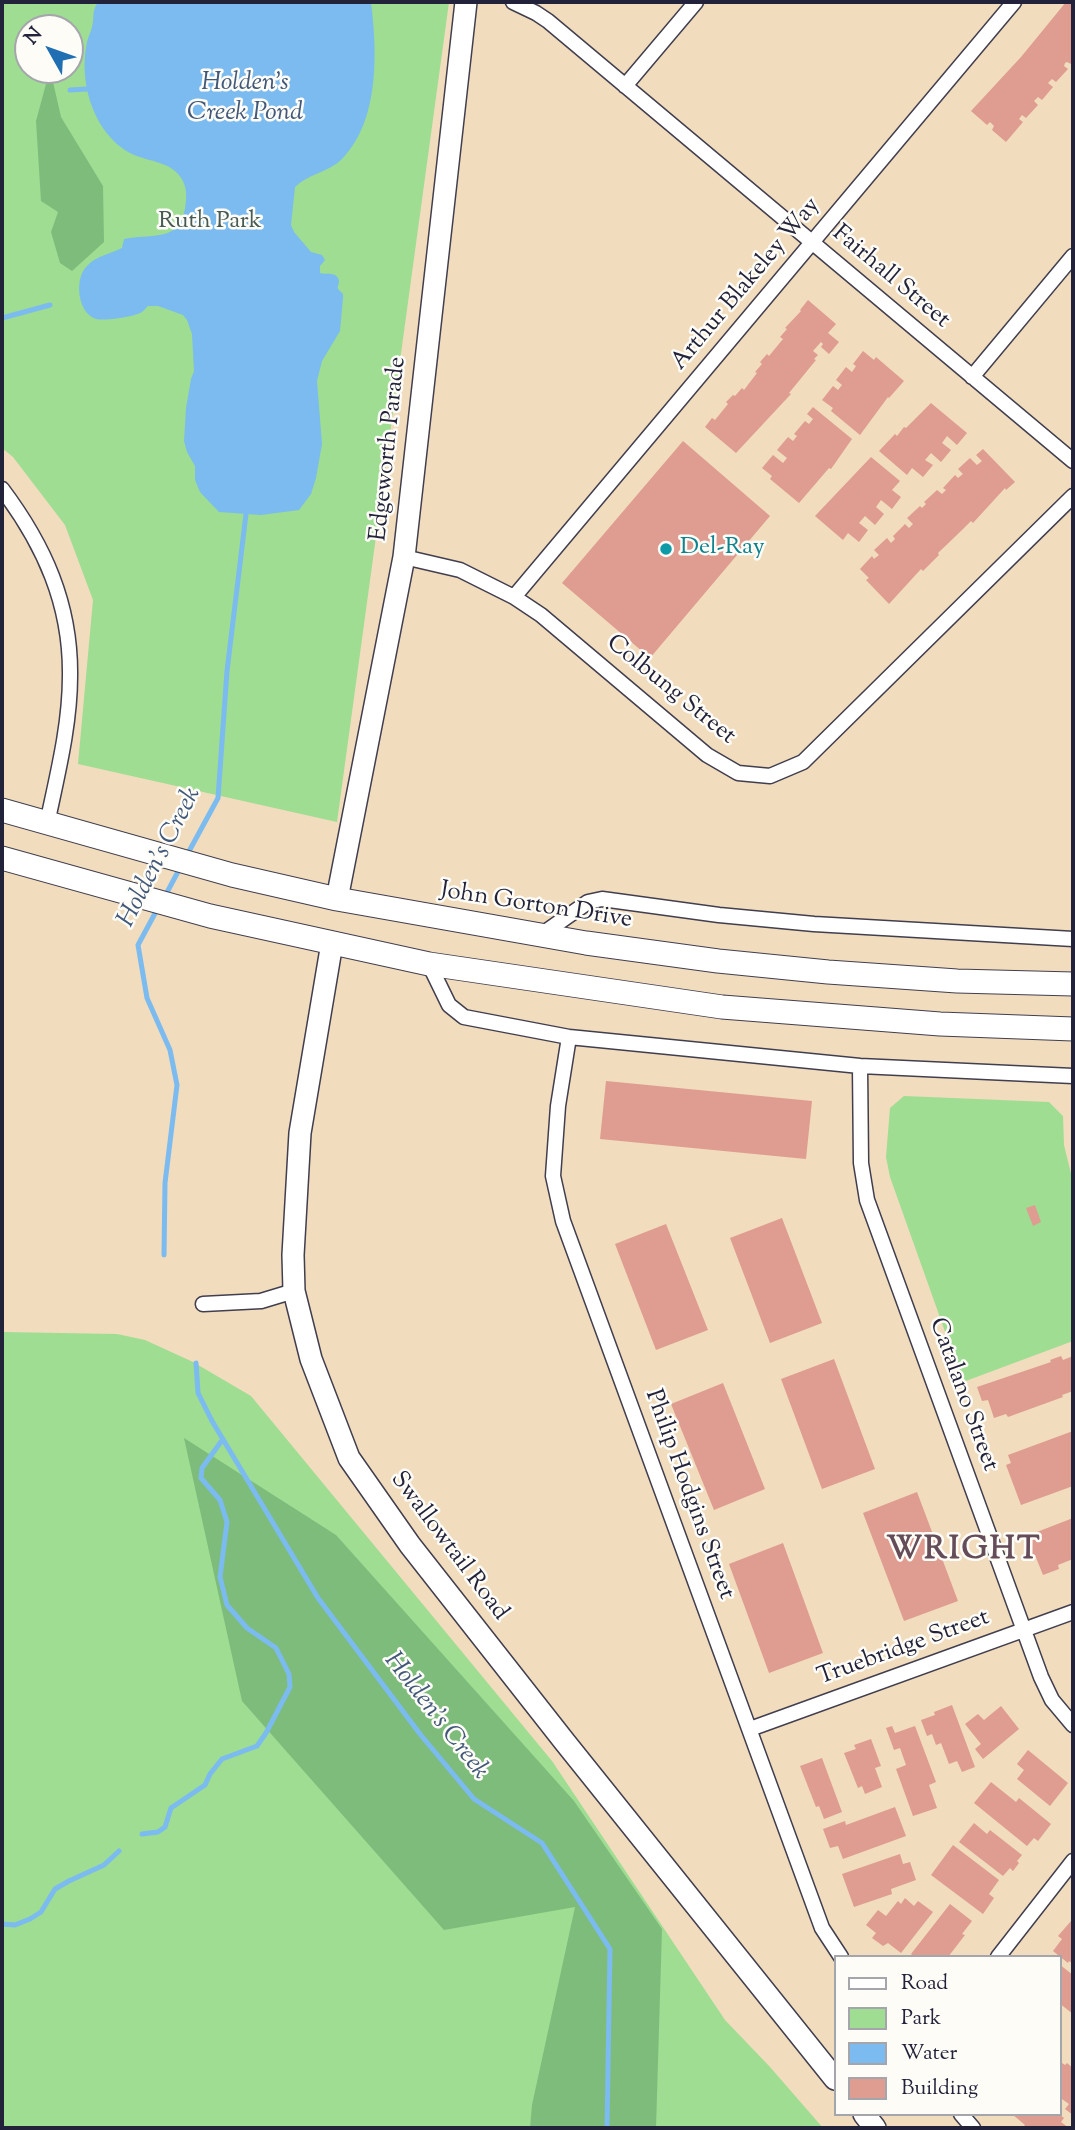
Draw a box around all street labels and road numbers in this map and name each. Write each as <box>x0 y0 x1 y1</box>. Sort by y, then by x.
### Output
street label: Arthur Blakeley Way <box>666 193 828 377</box>
street label: Fairhall Street <box>825 220 955 336</box>
street label: Edgeworth Parade <box>366 355 414 543</box>
street label: Colbung Street <box>599 630 741 752</box>
street label: John Gorton Drive <box>438 878 634 936</box>
street label: Catalano Street <box>921 1314 1003 1476</box>
street label: Philip Hodgins Street <box>637 1386 739 1604</box>
street label: Swallowtail Road <box>383 1467 513 1627</box>
street label: Truebridge Street <box>814 1605 994 1693</box>

